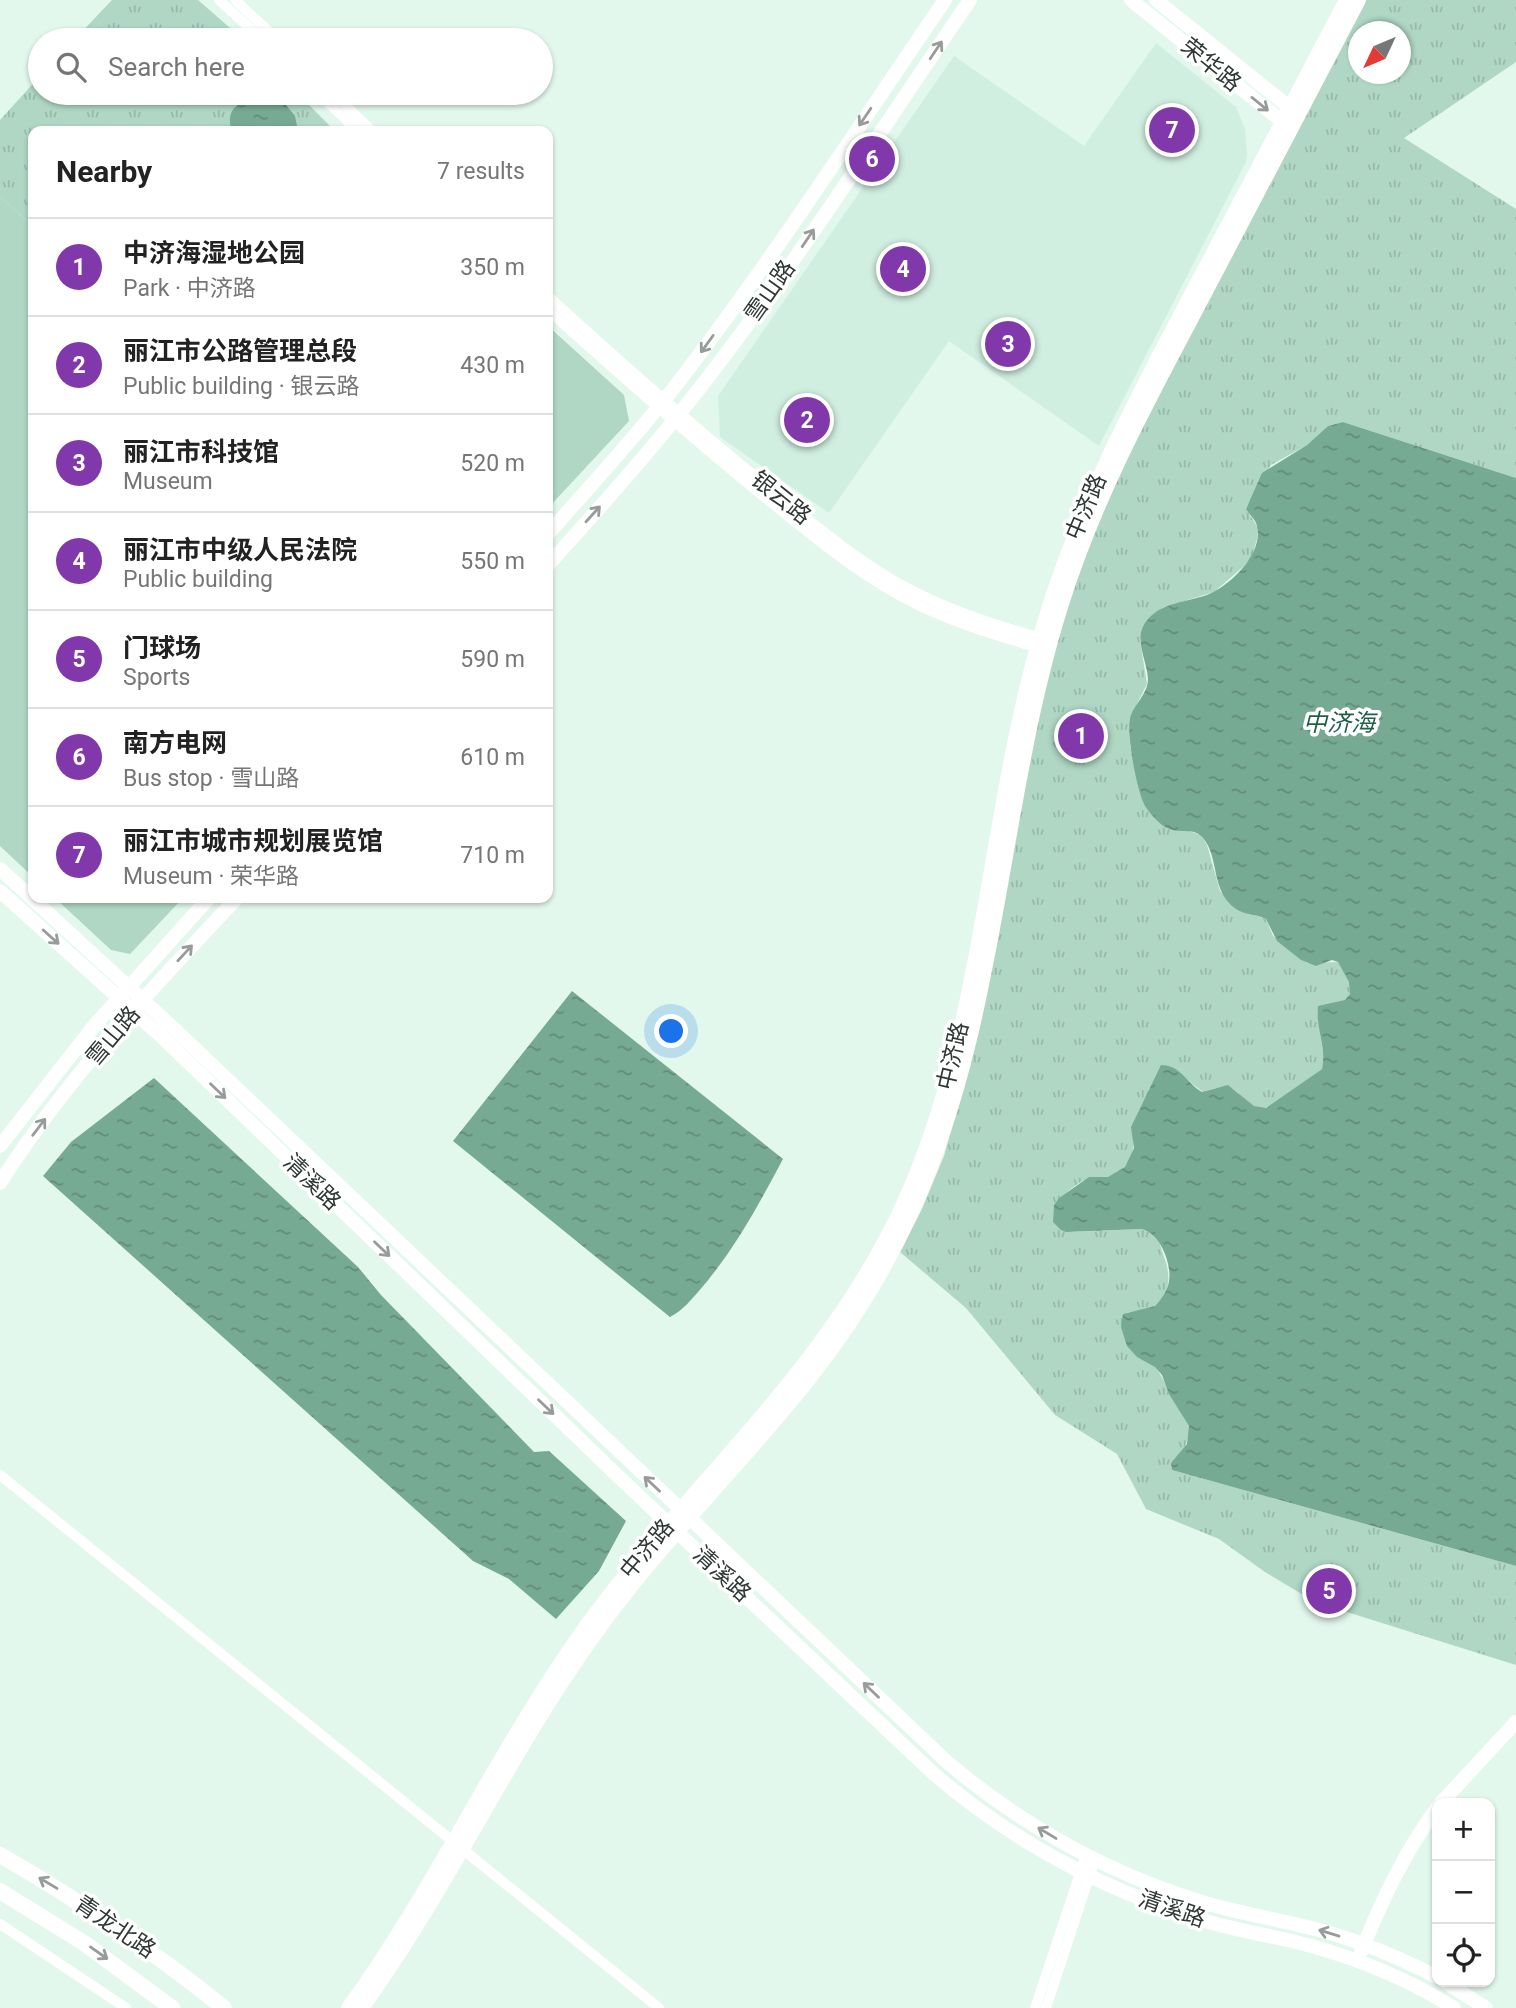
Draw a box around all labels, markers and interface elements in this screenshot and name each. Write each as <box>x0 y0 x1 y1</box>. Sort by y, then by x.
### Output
north arrow <box>1348 21 1411 84</box>
search box <box>28 28 553 105</box>
street label: 荣华路 <box>1176 33 1246 97</box>
one-way arrow <box>929 40 943 60</box>
icon: search <box>52 48 90 86</box>
text: Search here <box>108 52 245 82</box>
one-way arrow <box>1250 97 1269 112</box>
pin: 7 <box>1149 104 1195 156</box>
one-way arrow <box>858 107 872 126</box>
pin: 6 <box>849 133 895 185</box>
text: Nearby <box>56 154 152 189</box>
text: 7 results <box>437 158 525 185</box>
one-way arrow <box>801 229 815 248</box>
text: 中济海湿地公园 <box>123 238 305 268</box>
pin: 4 <box>880 243 926 295</box>
text: 1 <box>72 254 86 281</box>
text: 350 m <box>460 254 525 281</box>
street label: 雪山路 <box>739 255 801 327</box>
text: Park · 中济路 <box>123 275 256 302</box>
pin: 3 <box>985 318 1031 370</box>
one-way arrow <box>700 334 714 353</box>
text: 丽江市公路管理总段 <box>123 336 357 366</box>
text: 2 <box>72 352 86 379</box>
text: 430 m <box>460 352 525 379</box>
text: Public building · 银云路 <box>123 373 359 400</box>
pin: 2 <box>784 394 830 446</box>
text: 丽江市科技馆 <box>123 437 279 467</box>
text: 3 <box>72 450 86 477</box>
text: 520 m <box>460 450 525 477</box>
street label: 银云路 <box>746 466 816 530</box>
text: Museum <box>123 468 213 495</box>
street label: 中济路 <box>1060 470 1112 544</box>
one-way arrow <box>585 505 601 523</box>
text: 丽江市中级人民法院 <box>123 535 357 565</box>
text: 4 <box>72 548 86 575</box>
text: 550 m <box>460 548 525 575</box>
text: Public building <box>123 566 273 593</box>
text: 门球场 <box>123 633 201 663</box>
text: 5 <box>72 646 86 673</box>
text: 590 m <box>460 646 525 673</box>
text: Sports <box>123 664 190 691</box>
water label: 中济海 <box>1303 709 1378 737</box>
pin: 1 <box>1058 710 1104 762</box>
text: 南方电网 <box>123 728 227 758</box>
text: 6 <box>72 744 86 771</box>
text: 610 m <box>460 744 525 771</box>
text: Bus stop · 雪山路 <box>123 765 299 792</box>
text: 丽江市城市规划展览馆 <box>123 826 383 856</box>
text: 7 <box>72 842 86 869</box>
text: 710 m <box>460 842 525 869</box>
text: Museum · 荣华路 <box>123 863 299 890</box>
one-way arrow <box>42 929 60 945</box>
one-way arrow <box>177 945 194 962</box>
street label: 雪山路 <box>80 1001 146 1071</box>
your location <box>654 1014 688 1048</box>
street label: 中济路 <box>932 1019 974 1093</box>
one-way arrow <box>209 1083 226 1100</box>
one-way arrow <box>32 1118 47 1137</box>
street label: 清溪路 <box>278 1148 346 1216</box>
one-way arrow <box>373 1240 390 1257</box>
one-way arrow <box>537 1398 554 1415</box>
one-way arrow <box>644 1475 661 1492</box>
street label: 中济路 <box>614 1514 680 1584</box>
street label: 清溪路 <box>688 1541 756 1607</box>
pin: 5 <box>1306 1565 1352 1617</box>
one-way arrow <box>863 1681 880 1698</box>
map controls <box>1432 1798 1495 1987</box>
button: + <box>1432 1798 1495 1861</box>
one-way arrow <box>1037 1825 1057 1839</box>
button: − <box>1432 1861 1495 1924</box>
one-way arrow <box>39 1876 59 1890</box>
street label: 清溪路 <box>1135 1885 1209 1933</box>
street label: 青龙北路 <box>69 1890 161 1964</box>
button: locate <box>1432 1924 1495 1987</box>
one-way arrow <box>1318 1926 1340 1939</box>
one-way arrow <box>89 1946 108 1961</box>

